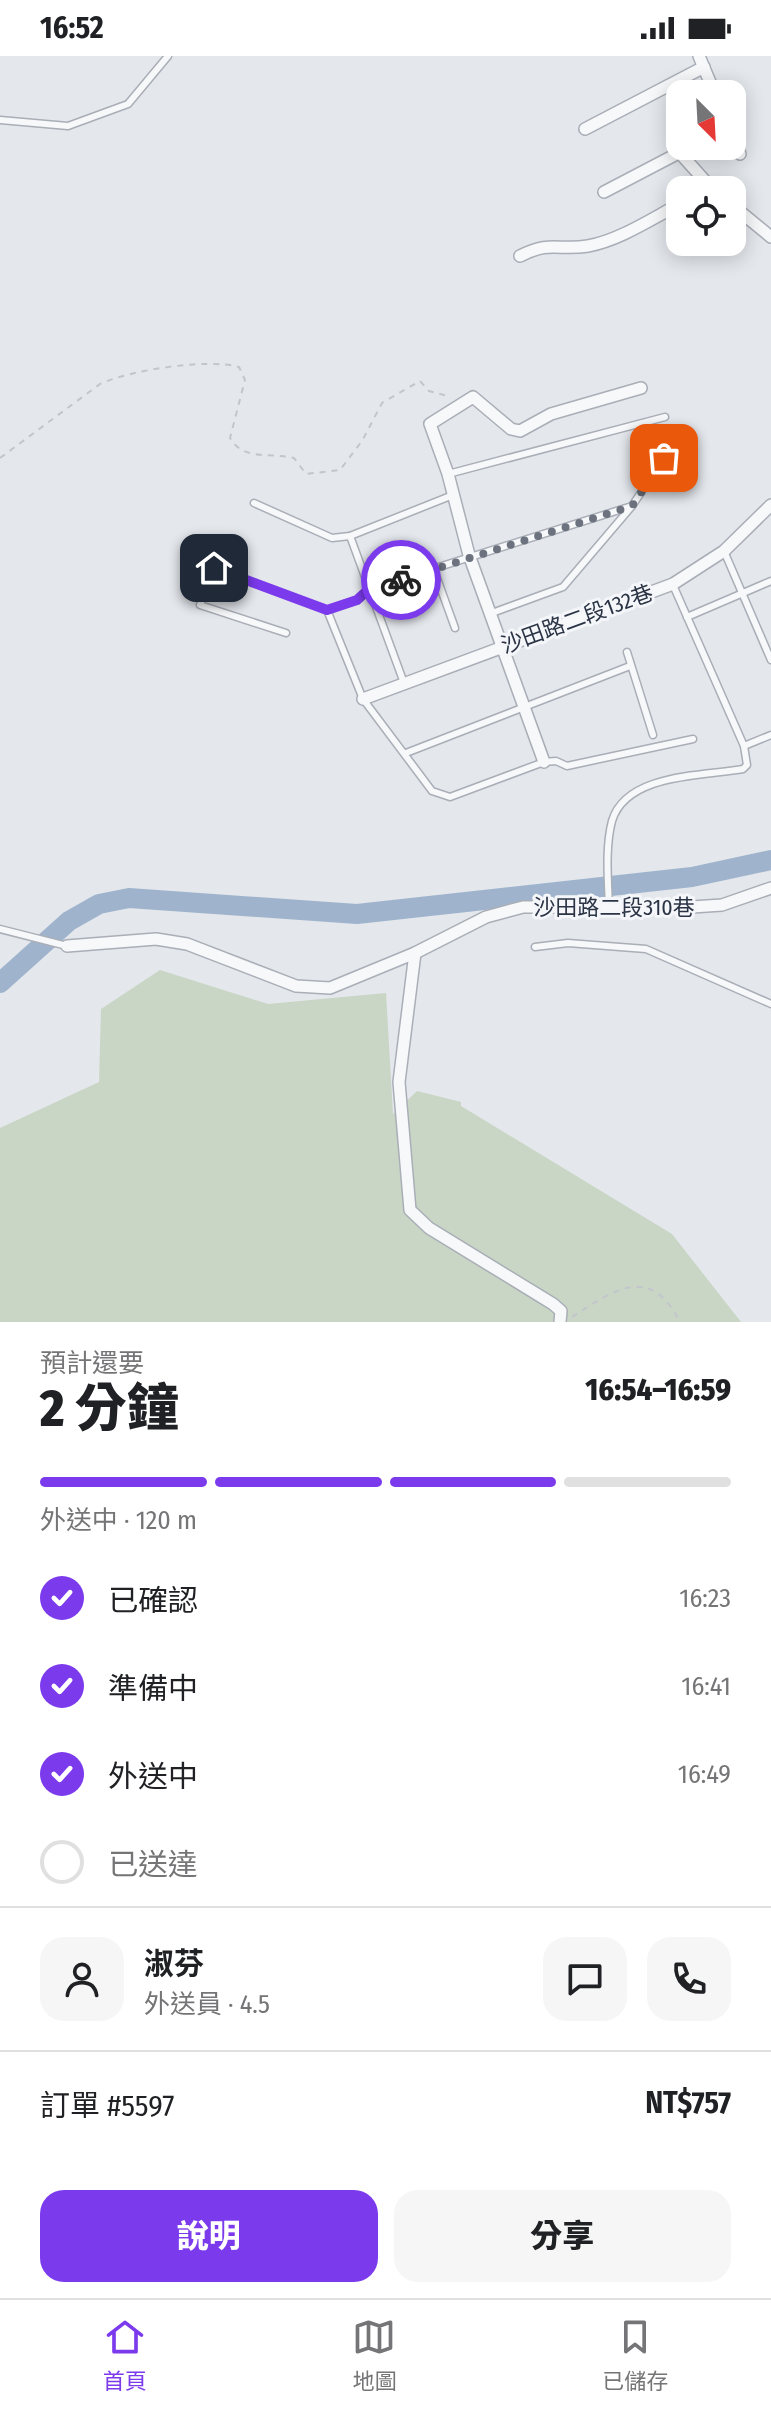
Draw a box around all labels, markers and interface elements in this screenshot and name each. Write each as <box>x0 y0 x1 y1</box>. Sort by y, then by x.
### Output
text: 16:52 <box>40 10 104 46</box>
north arrow <box>666 80 746 160</box>
map controls <box>666 80 746 256</box>
button: locate <box>666 176 746 256</box>
pin <box>630 424 698 492</box>
icon: bag <box>642 436 686 480</box>
pin <box>180 534 248 602</box>
courier <box>361 540 441 620</box>
icon: home <box>192 546 236 590</box>
icon: bike <box>379 558 423 602</box>
street label: 沙田路二段132巷 <box>497 579 657 659</box>
street label: 沙田路二段310巷 <box>533 894 695 921</box>
text: 預計還要 <box>40 1348 144 1379</box>
text: 16:54–16:59 <box>585 1372 731 1408</box>
text: 2 分鐘 <box>40 1377 179 1440</box>
text: 外送中 · 120 m <box>40 1505 197 1536</box>
icon: check <box>40 1576 84 1620</box>
text: 已確認 <box>108 1583 198 1619</box>
text: 16:23 <box>679 1583 731 1614</box>
icon: check <box>40 1664 84 1708</box>
text: 準備中 <box>108 1671 198 1707</box>
text: 16:41 <box>681 1671 731 1702</box>
icon: check <box>40 1752 84 1796</box>
text: 外送中 <box>108 1759 198 1795</box>
text: 16:49 <box>678 1759 731 1790</box>
text: 已送達 <box>108 1847 198 1883</box>
button: person <box>40 1937 124 2021</box>
button: chat <box>543 1937 627 2021</box>
button: phone <box>647 1937 731 2021</box>
text: 淑芬 <box>144 1946 204 1982</box>
text: 外送員 · 4.5 <box>144 1989 270 2020</box>
text: NT$757 <box>645 2085 731 2121</box>
text: 訂單 #5597 <box>40 2088 174 2124</box>
button: 說明 <box>40 2190 378 2282</box>
button: 分享 <box>394 2190 731 2282</box>
tab: 首頁 <box>103 2315 147 2395</box>
tab: 地圖 <box>352 2315 396 2395</box>
tab: 已儲存 <box>602 2315 668 2395</box>

